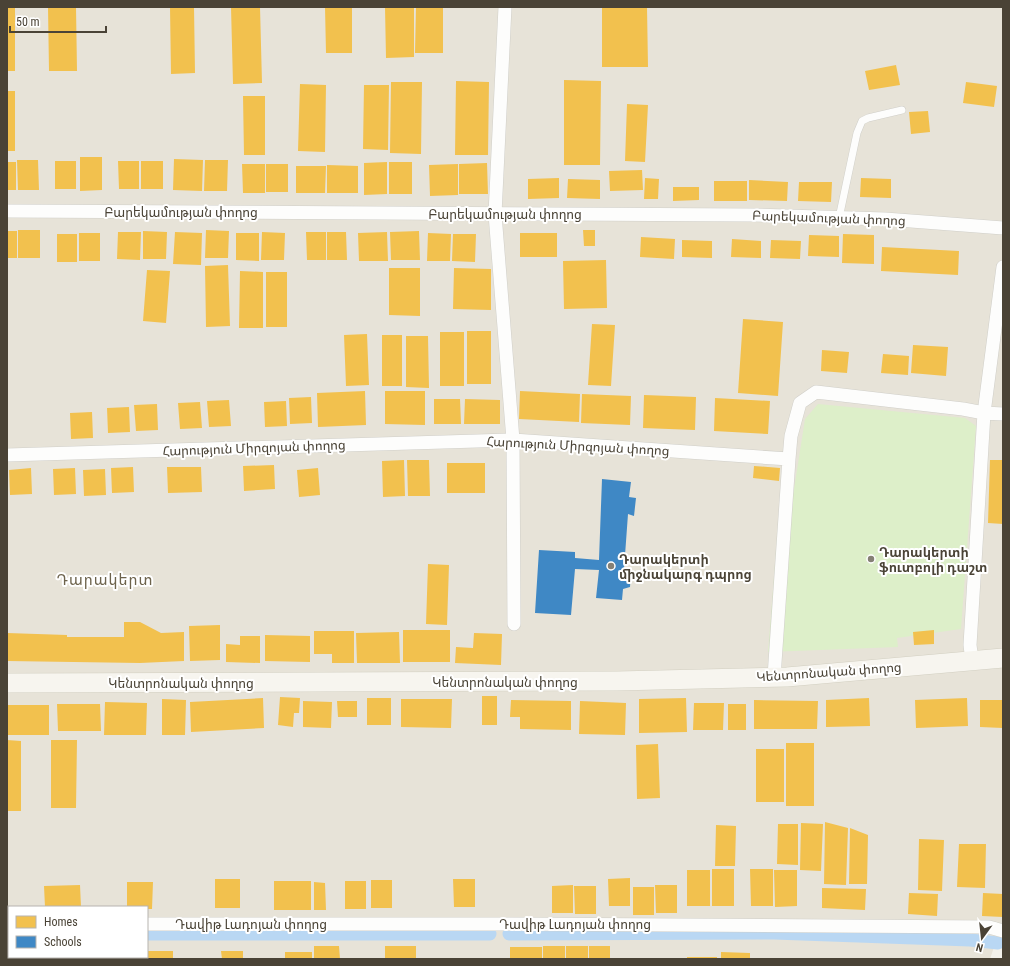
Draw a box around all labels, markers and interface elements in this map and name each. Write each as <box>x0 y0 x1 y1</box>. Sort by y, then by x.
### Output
scale bar <box>10 8 106 34</box>
text: 50 m <box>16 15 40 29</box>
street label: Բարեկամության փողոց <box>104 205 258 220</box>
street label: Բարեկամության փողոց <box>428 207 582 222</box>
street label: Բարեկամության փողոց <box>752 208 906 228</box>
street label: Հարություն Միրզոյան փողոց <box>486 434 670 458</box>
street label: Հարություն Միրզոյան փողոց <box>162 437 346 459</box>
place label: Դարակերտի ֆուտբոլի դաշտ <box>879 545 987 575</box>
place label: Դարակերտի միջնակարգ դպրոց <box>619 552 752 582</box>
marker: Դարակերտի ֆուտբոլի դաշտ <box>866 554 876 564</box>
marker: Դարակերտի միջնակարգ դպրոց <box>606 561 616 571</box>
district label: Դարակերտ <box>57 571 153 589</box>
street label: Կենտրոնական փողոց <box>756 659 902 685</box>
street label: Կենտրոնական փողոց <box>432 675 578 690</box>
street label: Կենտրոնական փողոց <box>108 676 254 691</box>
legend <box>8 906 148 958</box>
text: Homes <box>44 915 78 929</box>
street label: Դավիթ Լադոյան փողոց <box>175 917 327 932</box>
street label: Դավիթ Լադոյան փողոց <box>499 917 651 932</box>
north arrow <box>962 918 1002 958</box>
text: Schools <box>44 935 82 949</box>
text: N <box>974 940 984 954</box>

